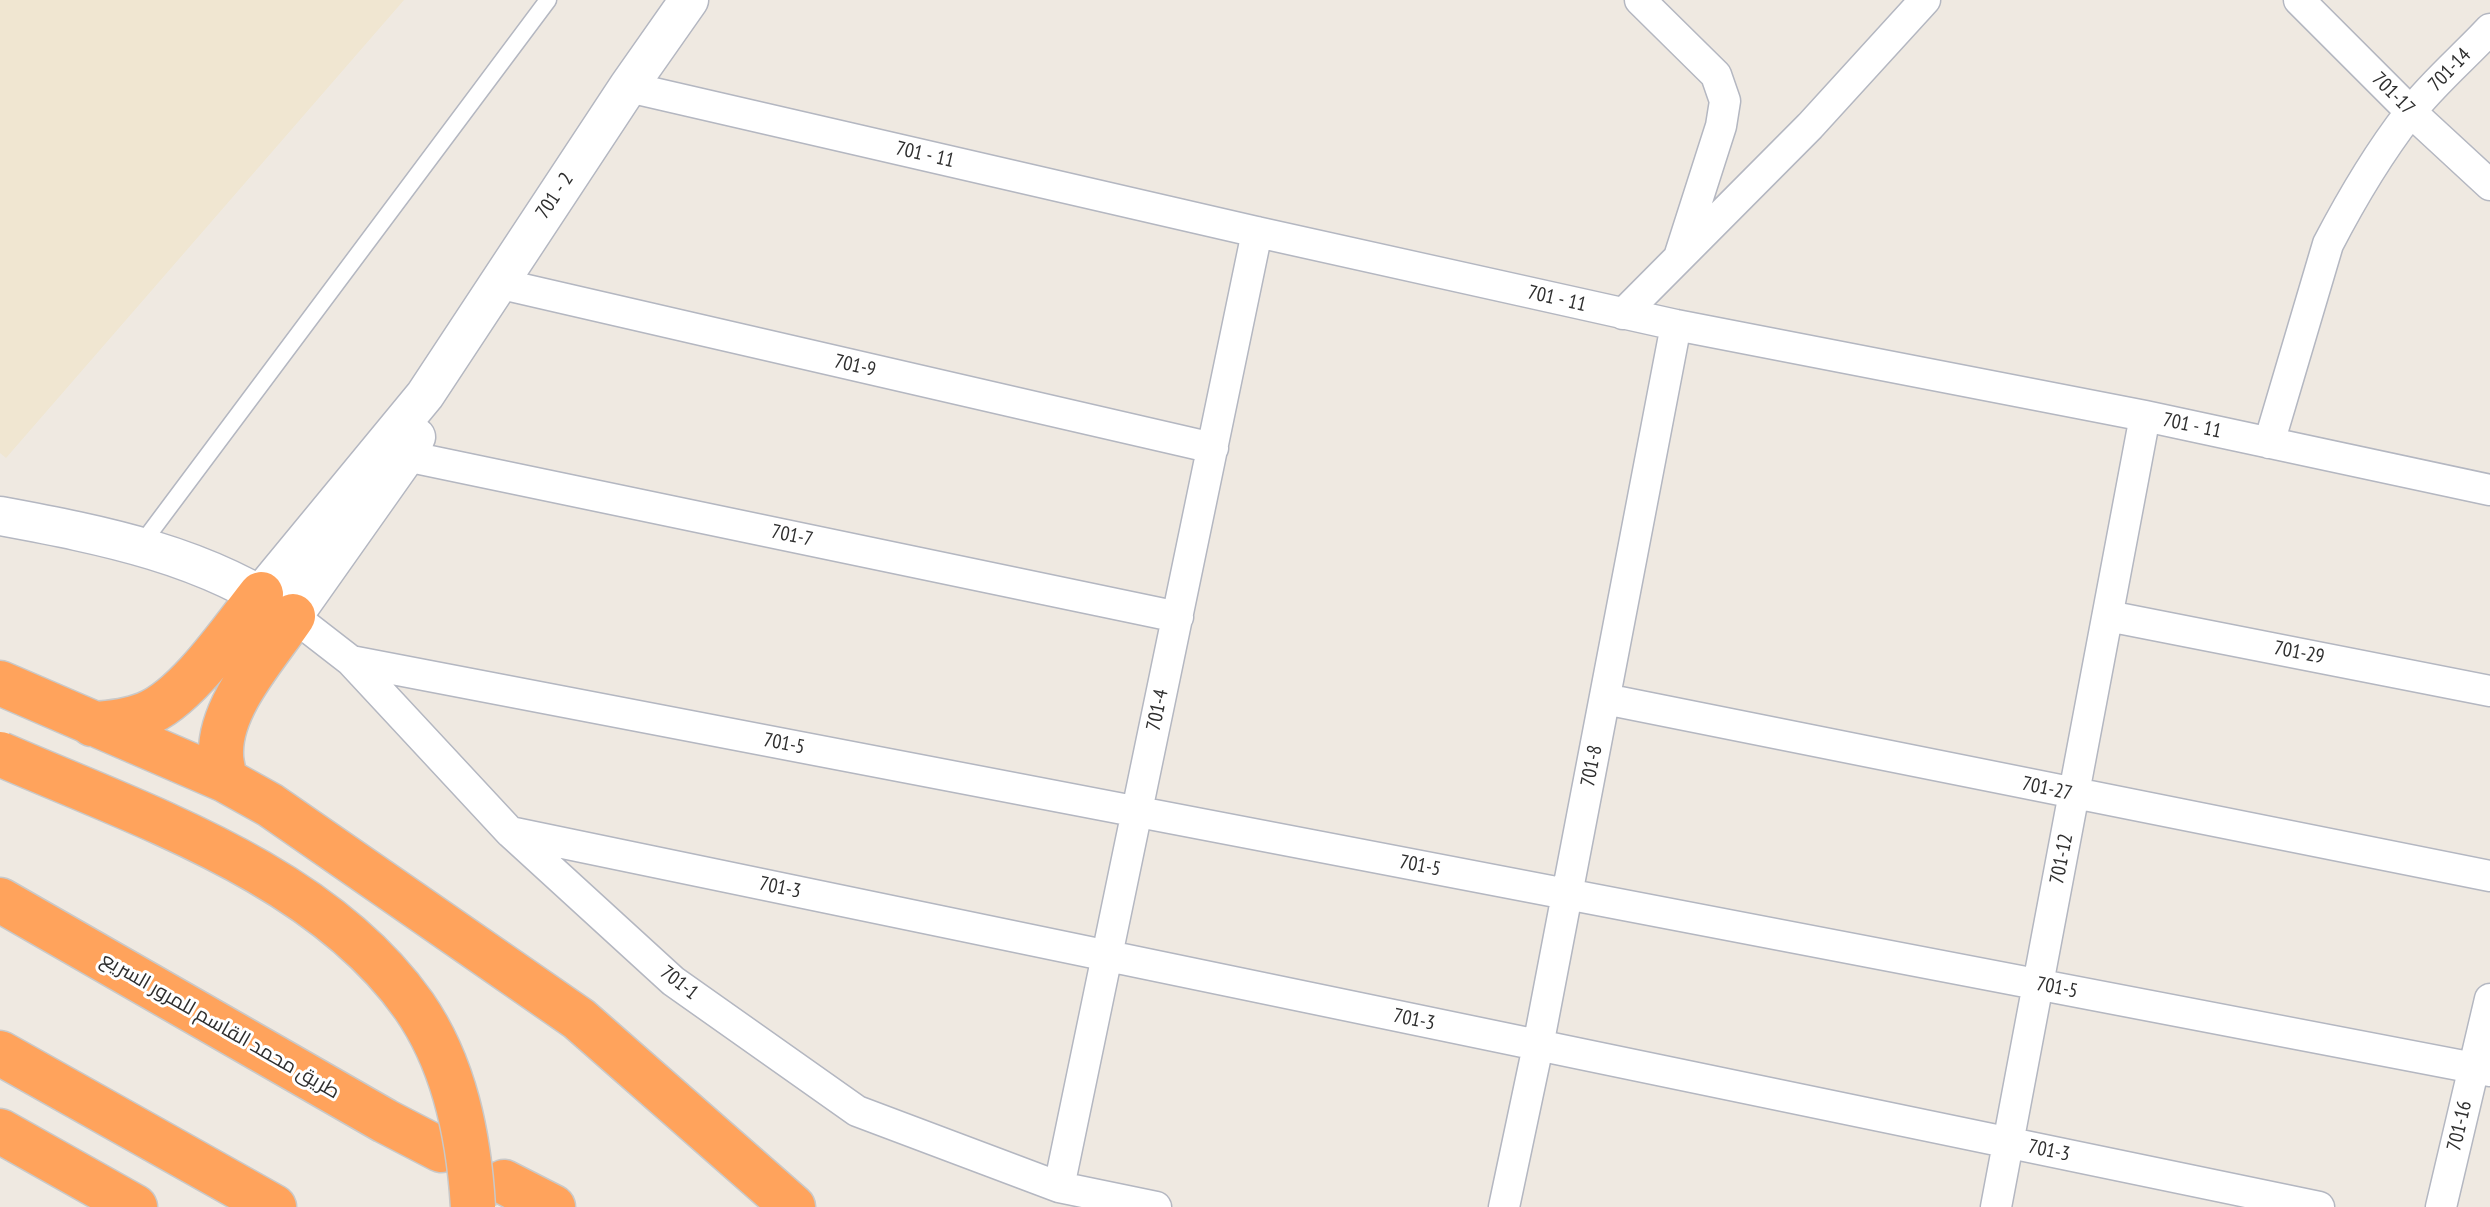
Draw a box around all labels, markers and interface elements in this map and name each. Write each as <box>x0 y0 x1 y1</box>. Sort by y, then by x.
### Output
street label: 701-14 <box>2424 43 2476 97</box>
street label: 701-17 <box>2367 68 2419 120</box>
street label: 701 - 11 <box>893 137 957 173</box>
street label: 701 - 2 <box>531 168 579 224</box>
street label: 701 - 11 <box>1525 281 1589 317</box>
street label: 701-9 <box>832 350 878 382</box>
street label: 701 - 11 <box>2161 408 2223 444</box>
street label: 701-7 <box>769 520 815 552</box>
street label: 701-29 <box>2272 636 2326 670</box>
street label: 701-4 <box>1142 687 1174 733</box>
street label: 701-5 <box>761 728 807 760</box>
street label: 701-8 <box>1576 743 1608 789</box>
street label: 701-27 <box>2020 772 2074 806</box>
street label: 701-12 <box>2045 832 2079 886</box>
street label: 701-5 <box>1397 850 1443 882</box>
street label: 701-3 <box>757 872 803 904</box>
street label: طريق محمد القاسم للمرور السريع <box>96 948 344 1104</box>
street label: 701-1 <box>655 961 703 1005</box>
street label: 701-5 <box>2034 972 2080 1004</box>
street label: 701-3 <box>1391 1004 1437 1036</box>
street label: 701-16 <box>2443 1099 2477 1153</box>
street label: 701-3 <box>2026 1135 2072 1167</box>

